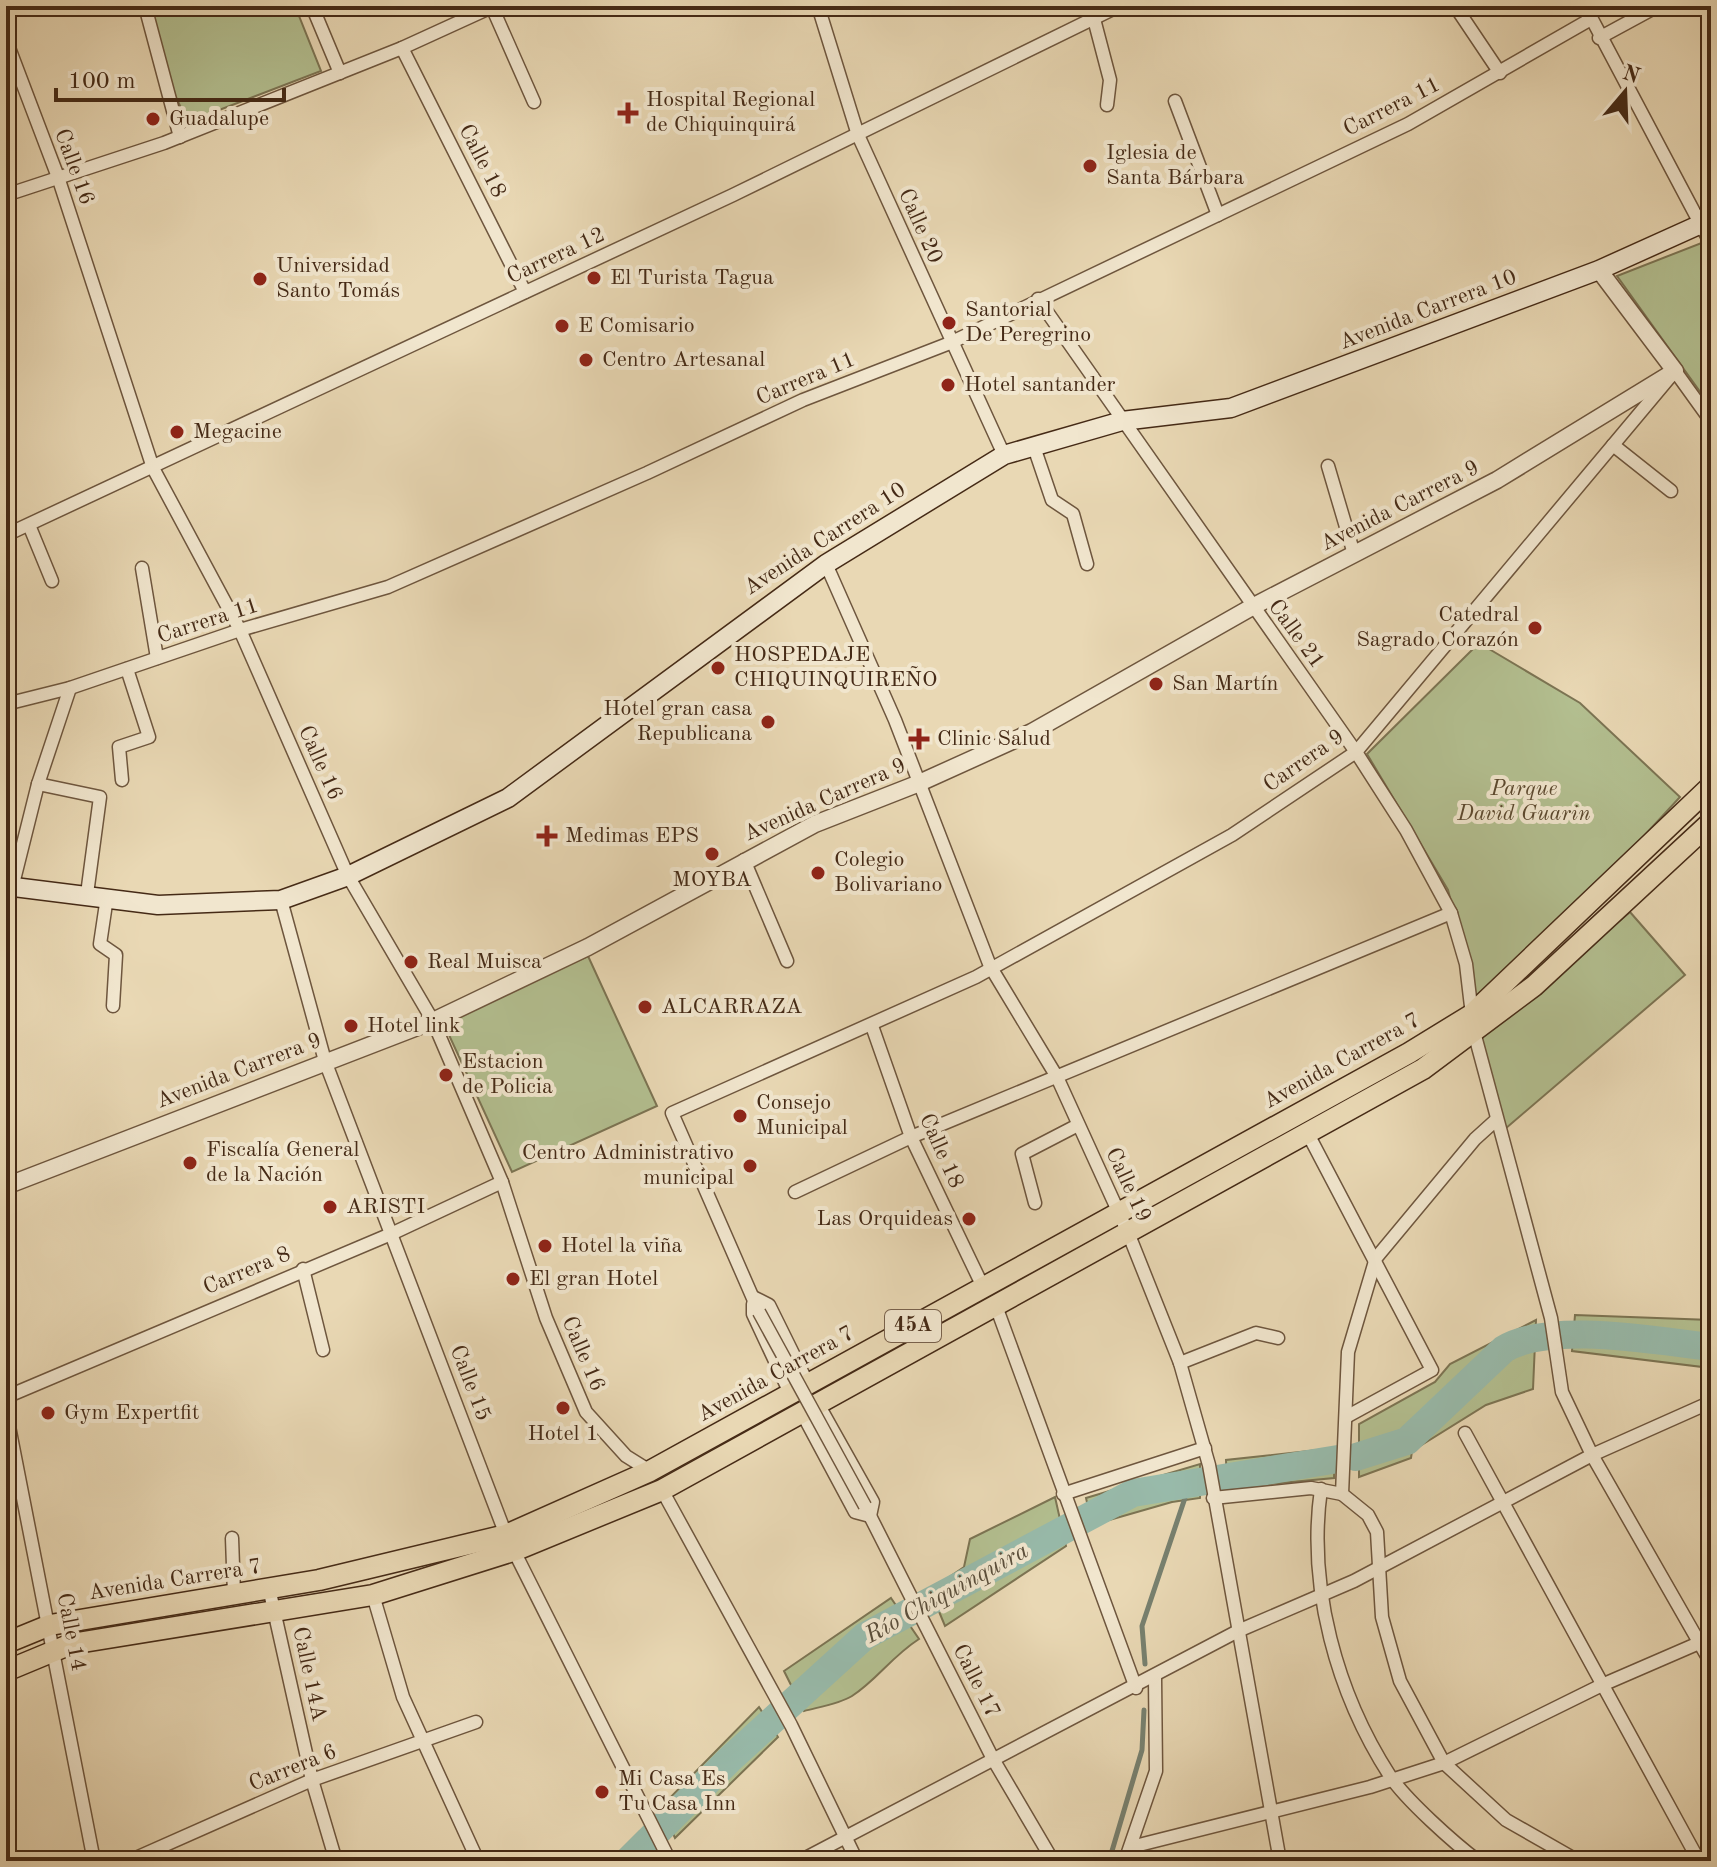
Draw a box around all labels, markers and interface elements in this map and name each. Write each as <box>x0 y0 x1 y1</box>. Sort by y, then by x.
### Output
scale bar <box>56 52 284 102</box>
north arrow <box>1585 52 1665 132</box>
text: N <box>1619 62 1643 88</box>
text: 100 m <box>68 70 136 94</box>
street label: Carrera 11 <box>1340 73 1444 141</box>
place label: Hospital Regional de Chiquinquirá <box>646 89 815 136</box>
marker: Hospital Regional de Chiquinquirá <box>617 102 639 124</box>
place label: Guadalupe <box>169 108 269 130</box>
marker: Guadalupe <box>144 110 162 128</box>
street label: Calle 18 <box>454 121 510 201</box>
street label: Calle 16 <box>50 126 98 208</box>
place label: Iglesia de Santa Bárbara <box>1106 142 1244 189</box>
marker: Iglesia de Santa Bárbara <box>1081 157 1099 175</box>
street label: Calle 20 <box>894 185 946 267</box>
street label: Carrera 12 <box>504 224 608 288</box>
place label: Universidad Santo Tomás <box>276 255 400 302</box>
street label: Avenida Carrera 10 <box>1336 266 1520 354</box>
place label: El Turista Tagua <box>610 267 774 289</box>
marker: El Turista Tagua <box>585 269 603 287</box>
marker: Universidad Santo Tomás <box>251 270 269 288</box>
place label: Santorial De Peregrino <box>965 299 1091 346</box>
marker: Santorial De Peregrino <box>940 314 958 332</box>
place label: E Comisario <box>578 315 695 337</box>
marker: E Comisario <box>553 317 571 335</box>
street label: Carrera 11 <box>753 348 859 410</box>
place label: Centro Artesanal <box>602 349 765 371</box>
marker: Centro Artesanal <box>577 351 595 369</box>
place label: Hotel santander <box>964 374 1116 396</box>
marker: Hotel santander <box>939 376 957 394</box>
place label: Megacine <box>193 421 282 443</box>
marker: Megacine <box>168 423 186 441</box>
street label: Avenida Carrera 9 <box>1317 456 1483 556</box>
street label: Avenida Carrera 10 <box>740 479 910 599</box>
street label: Carrera 11 <box>155 594 261 648</box>
street label: Calle 21 <box>1264 595 1328 673</box>
place label: Catedral Sagrado Corazón <box>1356 604 1519 651</box>
marker: Catedral Sagrado Corazón <box>1526 619 1544 637</box>
place label: HOSPEDAJE CHIQUINQUIREÑO <box>734 644 937 691</box>
marker: HOSPEDAJE CHIQUINQUIREÑO <box>709 659 727 677</box>
place label: San Martín <box>1172 673 1279 695</box>
marker: San Martín <box>1147 675 1165 693</box>
place label: Hotel gran casa Republicana <box>603 698 752 745</box>
marker: Hotel gran casa Republicana <box>759 713 777 731</box>
street label: Calle 16 <box>294 722 346 804</box>
street label: Carrera 9 <box>1260 725 1348 797</box>
marker: Clinic Salud <box>908 728 930 750</box>
place label: Clinic Salud <box>937 728 1051 750</box>
street label: Avenida Carrera 9 <box>741 754 909 846</box>
park label: Parque David Guarin <box>1456 778 1591 825</box>
marker: Medimas EPS <box>536 825 558 847</box>
place label: Medimas EPS <box>565 825 699 847</box>
marker: MOYBA <box>703 845 721 863</box>
place label: Colegio Bolivariano <box>834 849 942 896</box>
marker: Colegio Bolivariano <box>809 864 827 882</box>
place label: MOYBA <box>672 869 752 891</box>
place label: Real Muisca <box>427 951 542 973</box>
marker: Real Muisca <box>402 953 420 971</box>
place label: ALCARRAZA <box>661 996 803 1018</box>
marker: ALCARRAZA <box>636 998 654 1016</box>
street label: Avenida Carrera 7 <box>1260 1009 1424 1113</box>
place label: Hotel link <box>367 1015 460 1037</box>
marker: Hotel link <box>342 1017 360 1035</box>
street label: Avenida Carrera 9 <box>153 1029 325 1113</box>
place label: Estacion de Policia <box>462 1051 553 1098</box>
marker: Estacion de Policia <box>437 1066 455 1084</box>
place label: Consejo Municipal <box>756 1092 848 1139</box>
marker: Consejo Municipal <box>731 1107 749 1125</box>
street label: Calle 18 <box>915 1110 967 1192</box>
place label: Fiscalía General de la Nación <box>206 1139 360 1186</box>
place label: Centro Administrativo municipal <box>522 1142 734 1189</box>
street label: Calle 19 <box>1101 1144 1155 1226</box>
marker: Fiscalía General de la Nación <box>181 1154 199 1172</box>
marker: Centro Administrativo municipal <box>741 1157 759 1175</box>
place label: ARISTI <box>346 1196 425 1218</box>
marker: ARISTI <box>321 1198 339 1216</box>
place label: Las Orquideas <box>817 1208 953 1230</box>
marker: Las Orquideas <box>960 1210 978 1228</box>
place label: Hotel la viña <box>561 1235 683 1257</box>
marker: Hotel la viña <box>536 1237 554 1255</box>
street label: Carrera 8 <box>200 1243 294 1299</box>
place label: El gran Hotel <box>529 1268 658 1290</box>
marker: El gran Hotel <box>504 1270 522 1288</box>
road number: 45A <box>885 1310 941 1342</box>
street label: Calle 16 <box>557 1313 609 1395</box>
street label: Avenida Carrera 7 <box>694 1322 858 1426</box>
street label: Calle 15 <box>446 1342 494 1424</box>
marker: Hotel 1 <box>554 1399 572 1417</box>
place label: Gym Expertfit <box>64 1402 199 1424</box>
marker: Gym Expertfit <box>39 1404 57 1422</box>
place label: Hotel 1 <box>528 1423 598 1445</box>
water label: Río Chiquinquira <box>860 1539 1033 1649</box>
street label: Avenida Carrera 7 <box>87 1555 263 1605</box>
street label: Calle 14 <box>53 1591 89 1673</box>
street label: Calle 14A <box>288 1625 330 1723</box>
street label: Calle 17 <box>948 1641 1004 1721</box>
street label: Carrera 6 <box>246 1740 340 1796</box>
place label: Mi Casa Es Tu Casa Inn <box>618 1768 736 1815</box>
marker: Mi Casa Es Tu Casa Inn <box>593 1783 611 1801</box>

